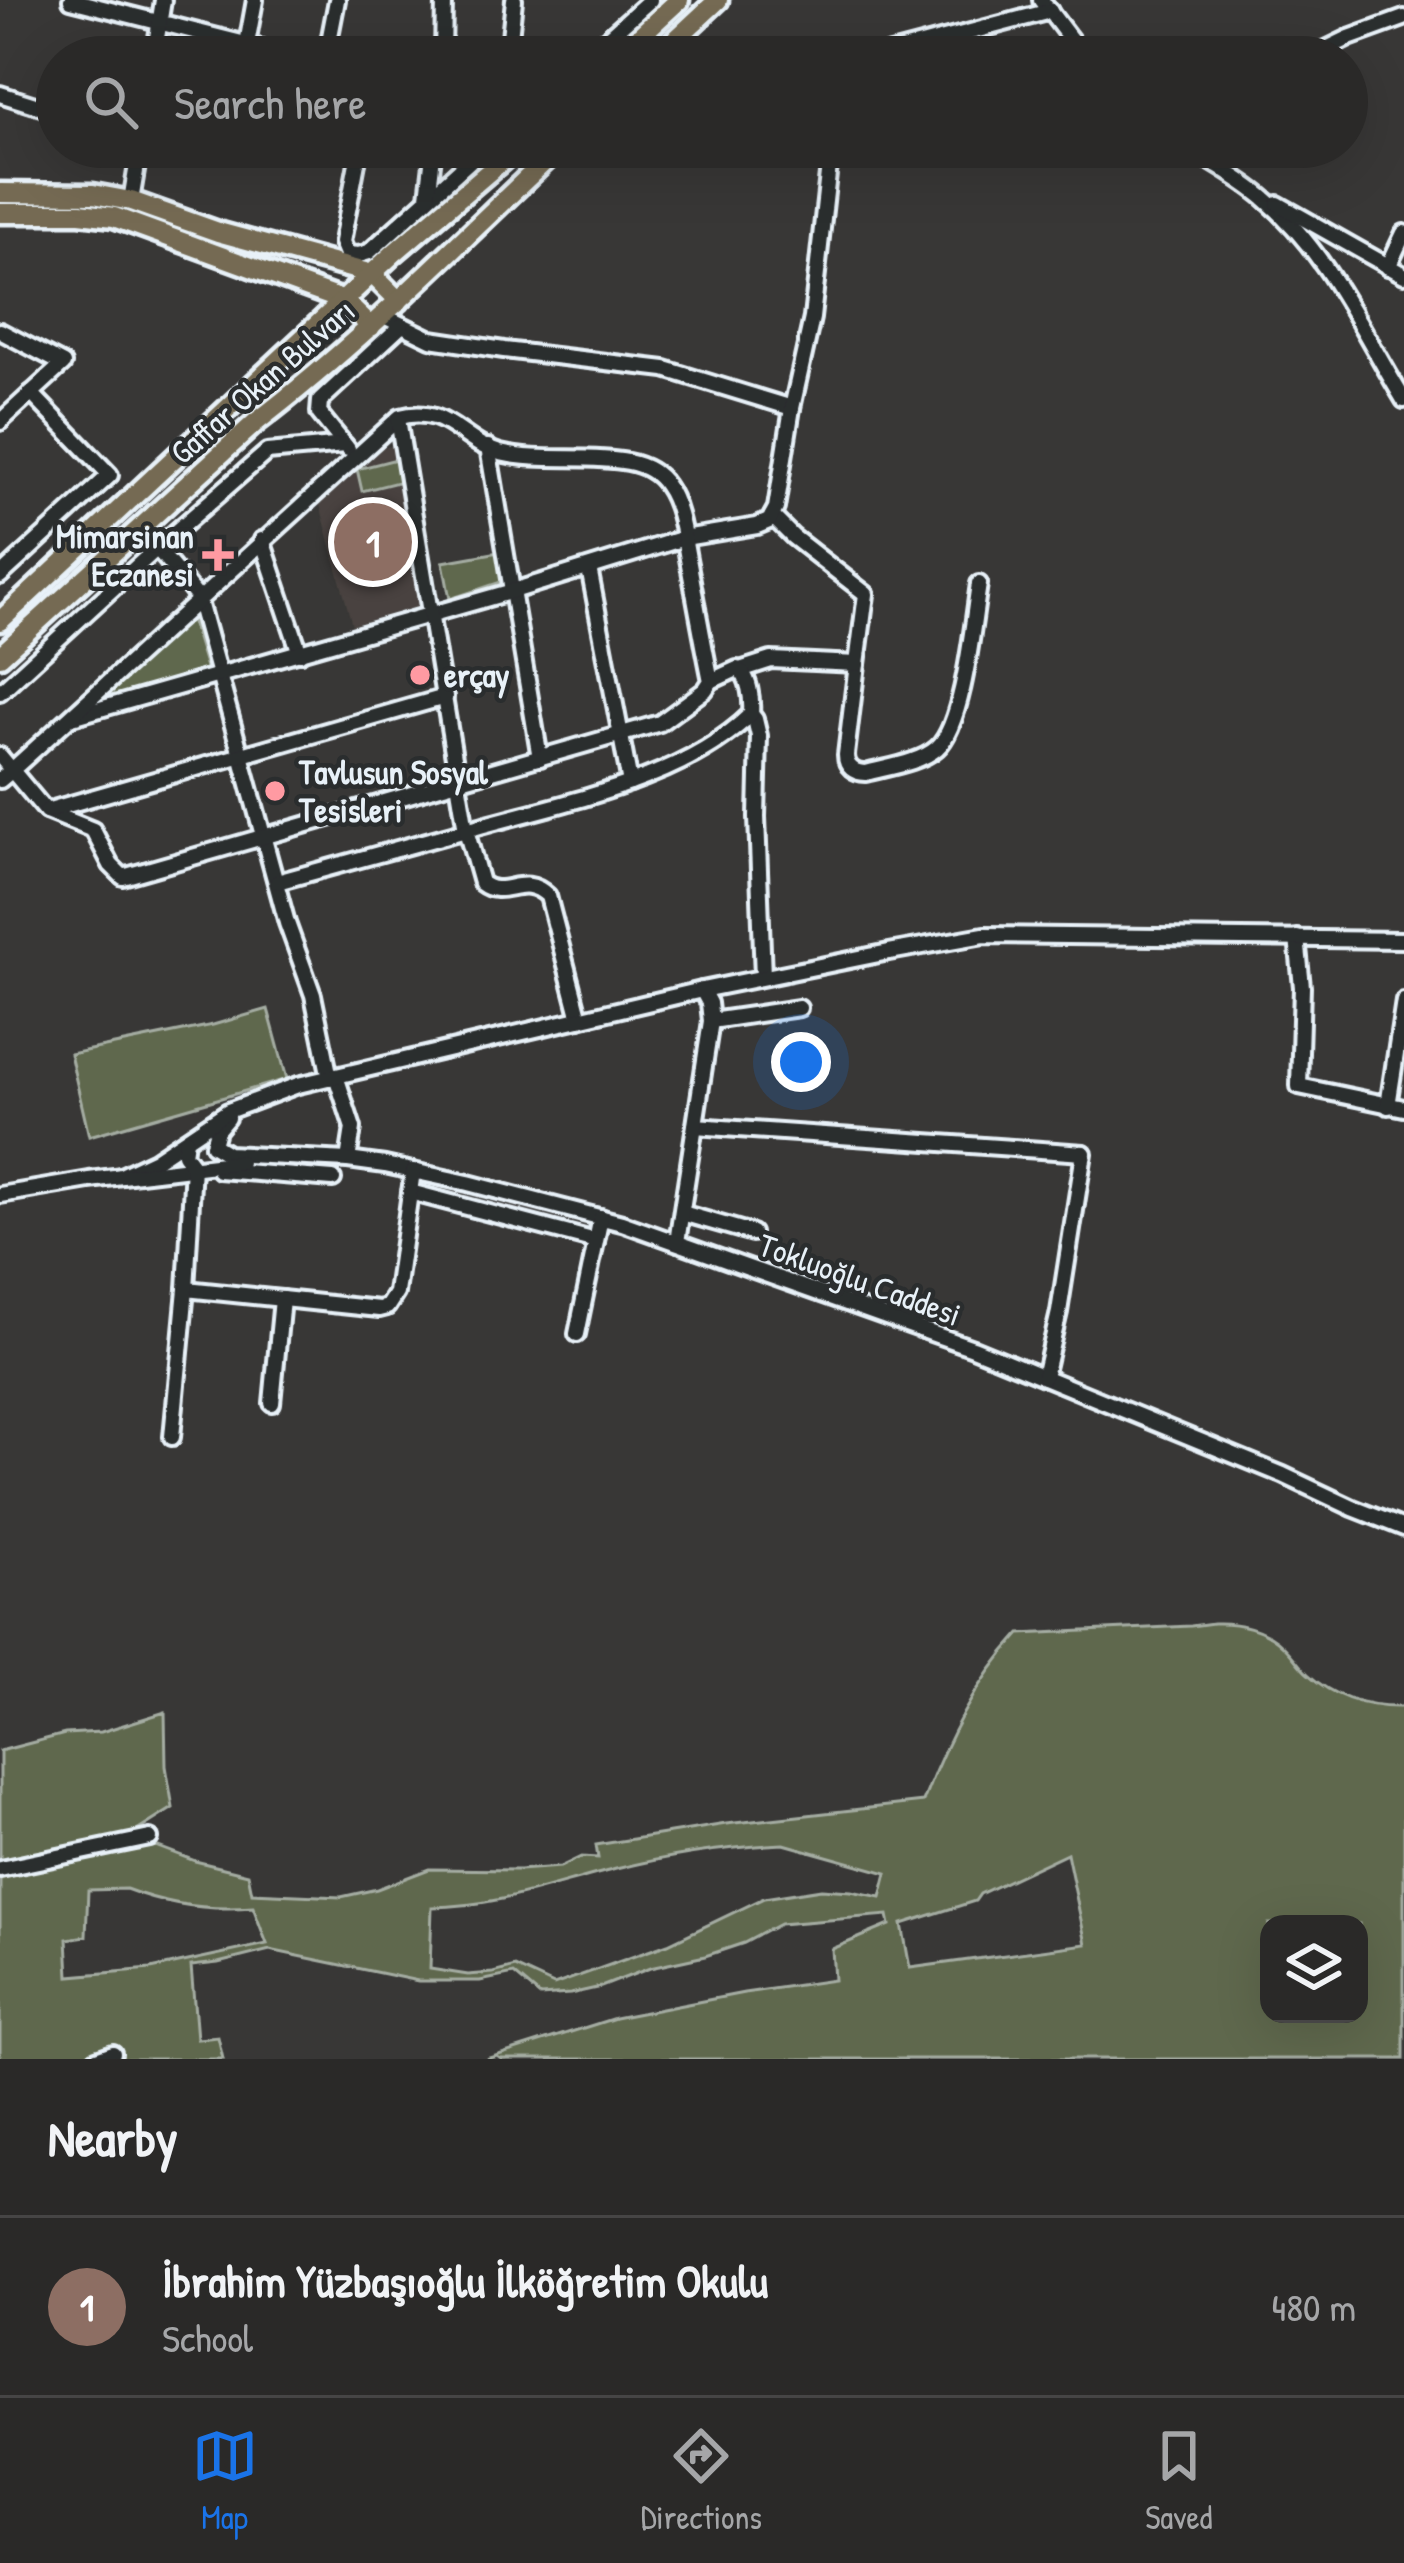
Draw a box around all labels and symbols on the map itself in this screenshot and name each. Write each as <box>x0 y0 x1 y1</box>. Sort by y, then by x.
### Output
street label: Gaffar Okan Bulvarı <box>160 288 364 474</box>
pin: 1 <box>334 497 412 587</box>
place label: Mimarsinan Eczanesi <box>56 514 194 596</box>
marker: Mimarsinan Eczanesi <box>205 542 231 568</box>
place label: erçay <box>444 653 510 699</box>
marker: erçay <box>407 662 433 688</box>
place label: Tavlusun Sosyal Tesisleri <box>298 750 489 832</box>
marker: Tavlusun Sosyal Tesisleri <box>262 778 288 804</box>
your location <box>771 1032 831 1092</box>
street label: Tokluoğlu Caddesi <box>753 1222 967 1337</box>

